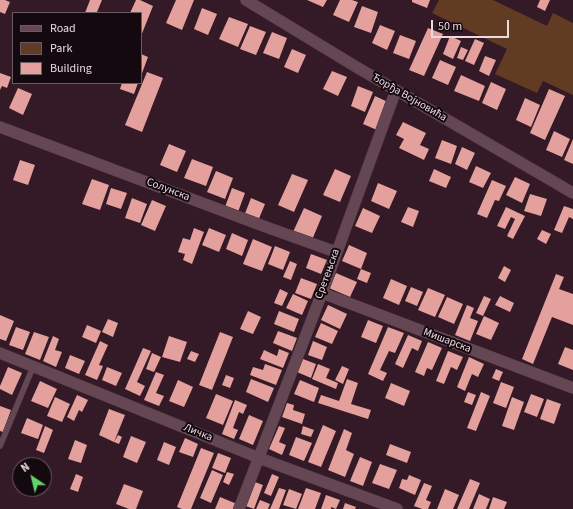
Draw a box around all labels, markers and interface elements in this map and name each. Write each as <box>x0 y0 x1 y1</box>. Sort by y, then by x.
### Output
legend <box>12 12 142 84</box>
scale bar <box>433 12 511 38</box>
text: 50 m <box>438 18 462 35</box>
text: Road <box>50 20 76 37</box>
text: Park <box>50 40 72 57</box>
text: Building <box>50 60 92 77</box>
street label: Ђорђа Војновића <box>369 71 449 125</box>
street label: Солунска <box>144 176 192 204</box>
street label: Сретењска <box>313 247 343 301</box>
street label: Мишарска <box>421 326 473 356</box>
street label: Личка <box>182 421 214 445</box>
north arrow <box>12 457 52 497</box>
text: N <box>18 459 33 476</box>

